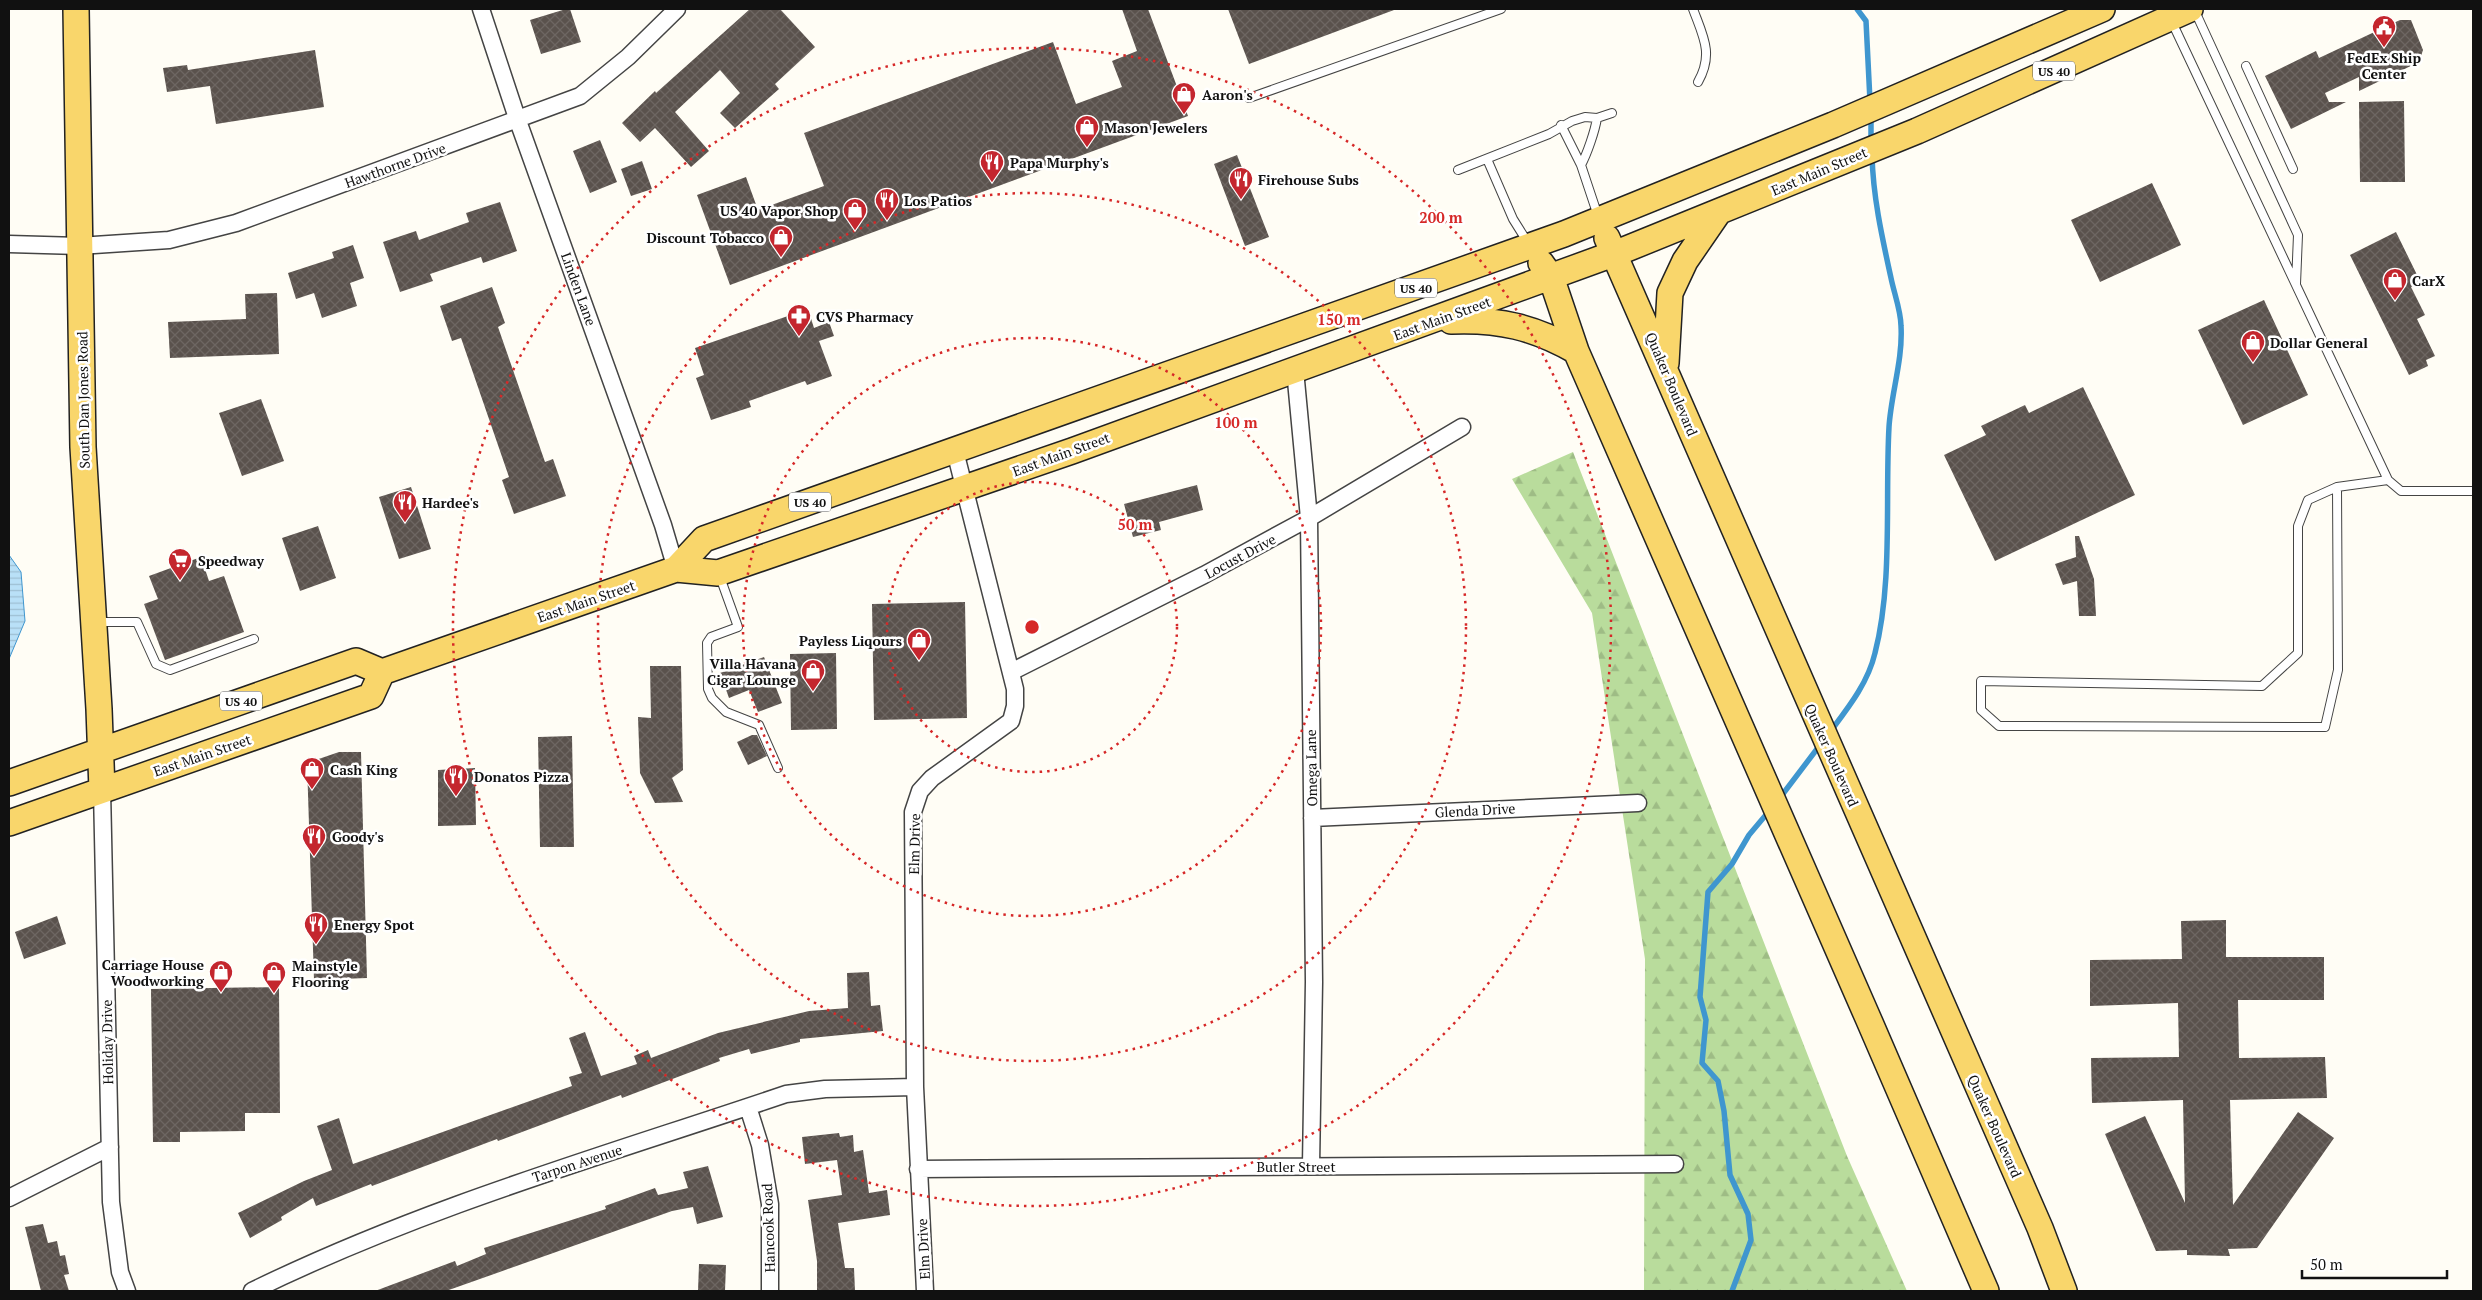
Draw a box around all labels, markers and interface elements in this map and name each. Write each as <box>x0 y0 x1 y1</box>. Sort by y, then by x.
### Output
public building icon: FedEx Ship Center <box>2371 14 2397 48</box>
place label: FedEx Ship Center <box>2347 48 2421 83</box>
road number: US 40 <box>2033 61 2075 80</box>
shop icon: Aaron's <box>1171 81 1197 115</box>
place label: Aaron's <box>1202 85 1253 104</box>
shop icon: Mason Jewelers <box>1074 114 1100 148</box>
place label: Mason Jewelers <box>1104 118 1208 137</box>
street label: Hawthorne Drive <box>342 138 448 192</box>
street label: East Main Street <box>1768 142 1871 200</box>
restaurant icon: Papa Murphy's <box>979 149 1005 183</box>
place label: Papa Murphy's <box>1010 153 1109 172</box>
restaurant icon: Firehouse Subs <box>1228 166 1254 200</box>
place label: Firehouse Subs <box>1258 170 1359 189</box>
restaurant icon: Los Patios <box>874 187 900 221</box>
place label: Los Patios <box>904 191 972 210</box>
shop icon: US 40 Vapor Shop <box>842 197 868 231</box>
place label: US 40 Vapor Shop <box>720 201 838 220</box>
text: 200 m <box>1419 207 1463 227</box>
shop icon: Discount Tobacco <box>768 224 794 258</box>
place label: Discount Tobacco <box>646 228 764 247</box>
street label: Linden Lane <box>557 250 601 328</box>
shop icon: CarX <box>2382 267 2408 301</box>
place label: CarX <box>2412 271 2446 290</box>
road number: US 40 <box>1395 278 1437 298</box>
street label: East Main Street <box>1391 291 1494 344</box>
pharmacy icon: CVS Pharmacy <box>786 303 812 337</box>
place label: CVS Pharmacy <box>816 307 914 326</box>
text: 150 m <box>1317 309 1361 329</box>
street label: Quaker Boulevard <box>1642 329 1703 439</box>
shop icon: Dollar General <box>2240 329 2266 363</box>
street label: South Dan Jones Road <box>72 331 94 469</box>
place label: Dollar General <box>2270 333 2368 352</box>
text: 100 m <box>1214 412 1258 432</box>
street label: East Main Street <box>1010 427 1113 480</box>
restaurant icon: Hardee's <box>392 489 418 523</box>
road number: US 40 <box>789 492 831 512</box>
place label: Hardee's <box>422 493 479 512</box>
text: 50 m <box>1118 514 1153 534</box>
street label: Locust Drive <box>1201 529 1279 583</box>
supermarket icon: Speedway <box>167 547 193 581</box>
place label: Speedway <box>198 551 265 570</box>
street label: East Main Street <box>535 575 638 627</box>
centre of rings <box>1023 618 1041 636</box>
shop icon: Payless Liqours <box>906 627 932 661</box>
place label: Payless Liqours <box>799 631 902 650</box>
place label: Villa Havana Cigar Lounge <box>707 654 796 689</box>
shop icon: Villa Havana Cigar Lounge <box>800 658 826 692</box>
road number: US 40 <box>220 691 262 710</box>
street label: Quaker Boulevard <box>1801 700 1863 810</box>
street label: East Main Street <box>151 729 254 781</box>
street label: Omega Lane <box>1301 729 1321 807</box>
shop icon: Cash King <box>299 756 325 790</box>
place label: Cash King <box>330 760 399 779</box>
restaurant icon: Donatos Pizza <box>443 763 469 797</box>
place label: Donatos Pizza <box>474 767 569 786</box>
street label: Glenda Drive <box>1434 798 1516 822</box>
street label: Elm Drive <box>904 813 924 875</box>
restaurant icon: Goody's <box>301 823 327 857</box>
place label: Goody's <box>332 827 384 846</box>
restaurant icon: Energy Spot <box>303 911 329 945</box>
place label: Energy Spot <box>334 915 415 934</box>
place label: Carriage House Woodworking <box>102 955 205 990</box>
place label: Mainstyle Flooring <box>292 956 358 991</box>
shop icon: Carriage House Woodworking <box>208 959 234 993</box>
shop icon: Mainstyle Flooring <box>261 960 287 994</box>
street label: Holiday Drive <box>97 999 117 1085</box>
street label: Quaker Boulevard <box>1964 1071 2026 1181</box>
street label: Tarpon Avenue <box>530 1139 624 1187</box>
street label: Butler Street <box>1256 1157 1336 1176</box>
street label: Hancook Road <box>757 1183 779 1273</box>
street label: Elm Drive <box>912 1218 934 1280</box>
scale bar <box>2302 1248 2447 1280</box>
text: 50 m <box>2310 1254 2343 1274</box>

